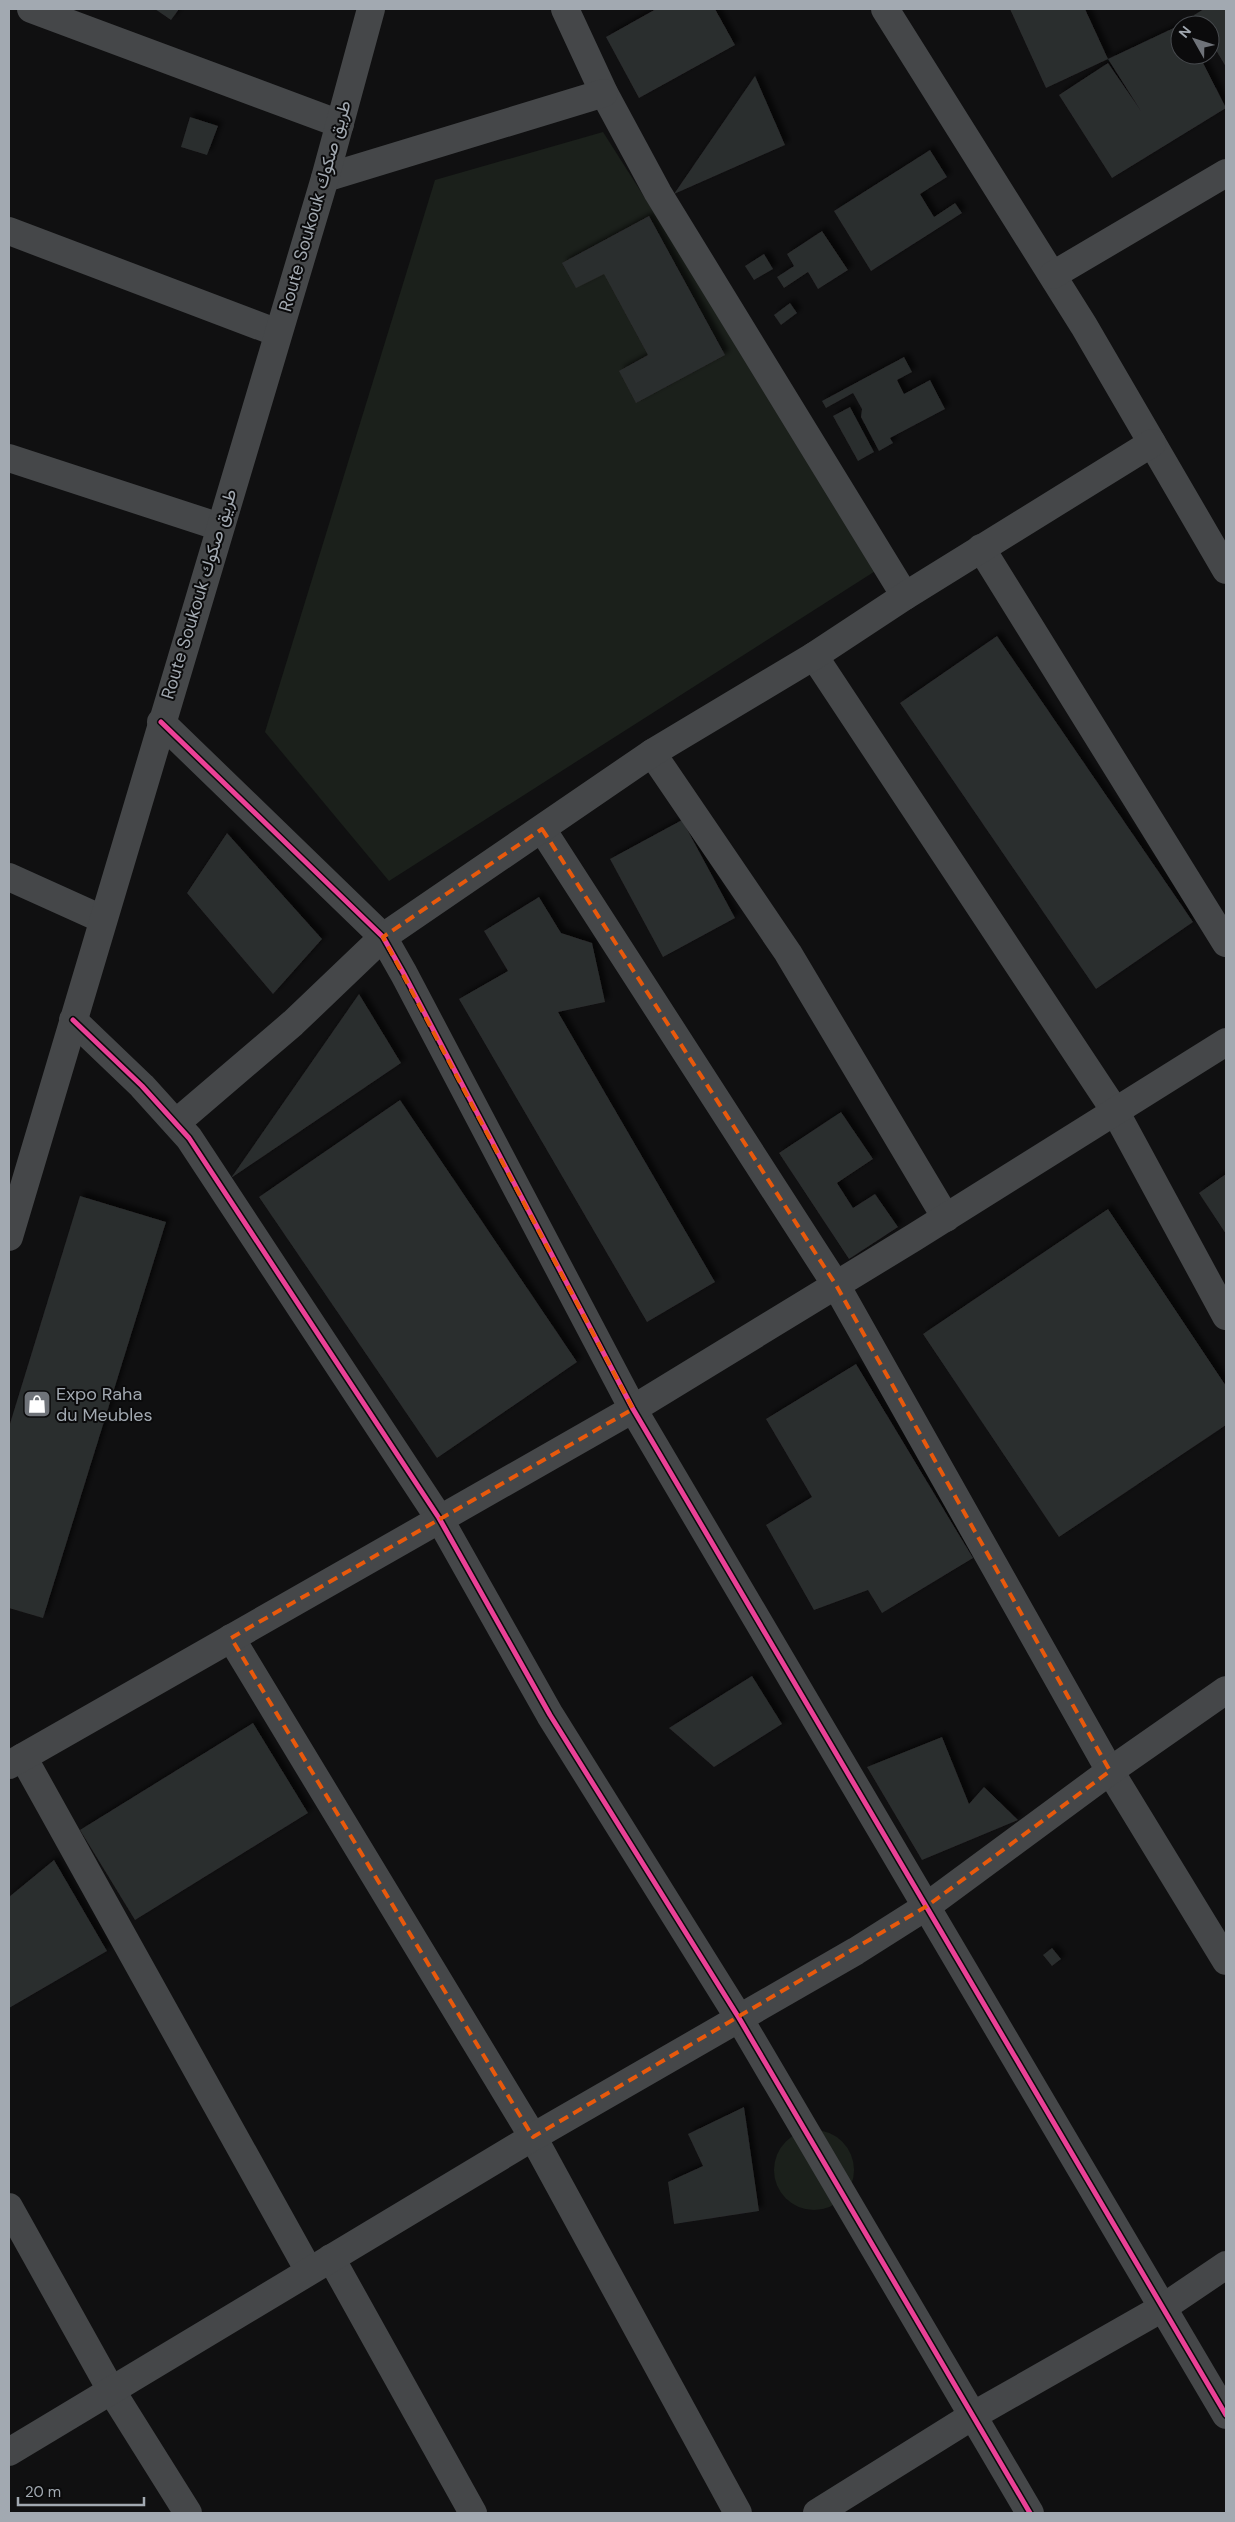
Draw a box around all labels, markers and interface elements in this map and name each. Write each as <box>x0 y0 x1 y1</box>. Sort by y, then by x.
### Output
north arrow <box>1170 15 1220 65</box>
text: N <box>1175 22 1195 41</box>
street label: Route Soukouk طريق صكوك <box>273 98 357 314</box>
street label: Route Soukouk طريق صكوك <box>156 486 242 702</box>
place label: Expo Raha du Meubles <box>56 1382 153 1427</box>
shop icon: Expo Raha du Meubles <box>22 1389 52 1419</box>
scale bar <box>18 2474 144 2506</box>
text: 20 m <box>25 2482 61 2502</box>

